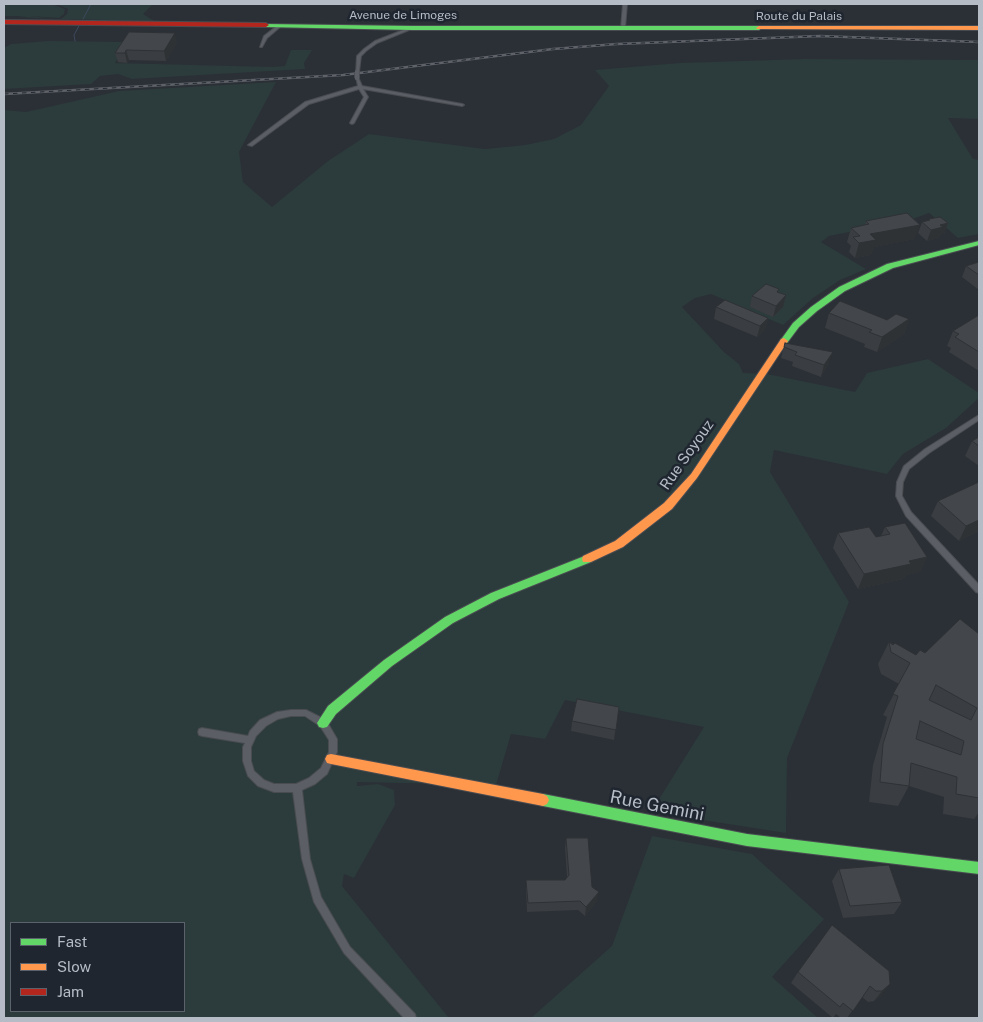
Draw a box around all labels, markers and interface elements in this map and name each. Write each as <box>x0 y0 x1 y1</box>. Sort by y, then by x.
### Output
street label: Avenue de Limoges <box>349 8 457 22</box>
street label: Route du Palais <box>756 9 842 23</box>
street label: Rue Soyouz <box>656 416 718 494</box>
street label: Rue Gemini <box>608 786 706 826</box>
legend <box>10 922 185 1012</box>
text: Fast <box>57 933 87 950</box>
text: Slow <box>57 958 91 975</box>
text: Jam <box>57 983 84 1000</box>

